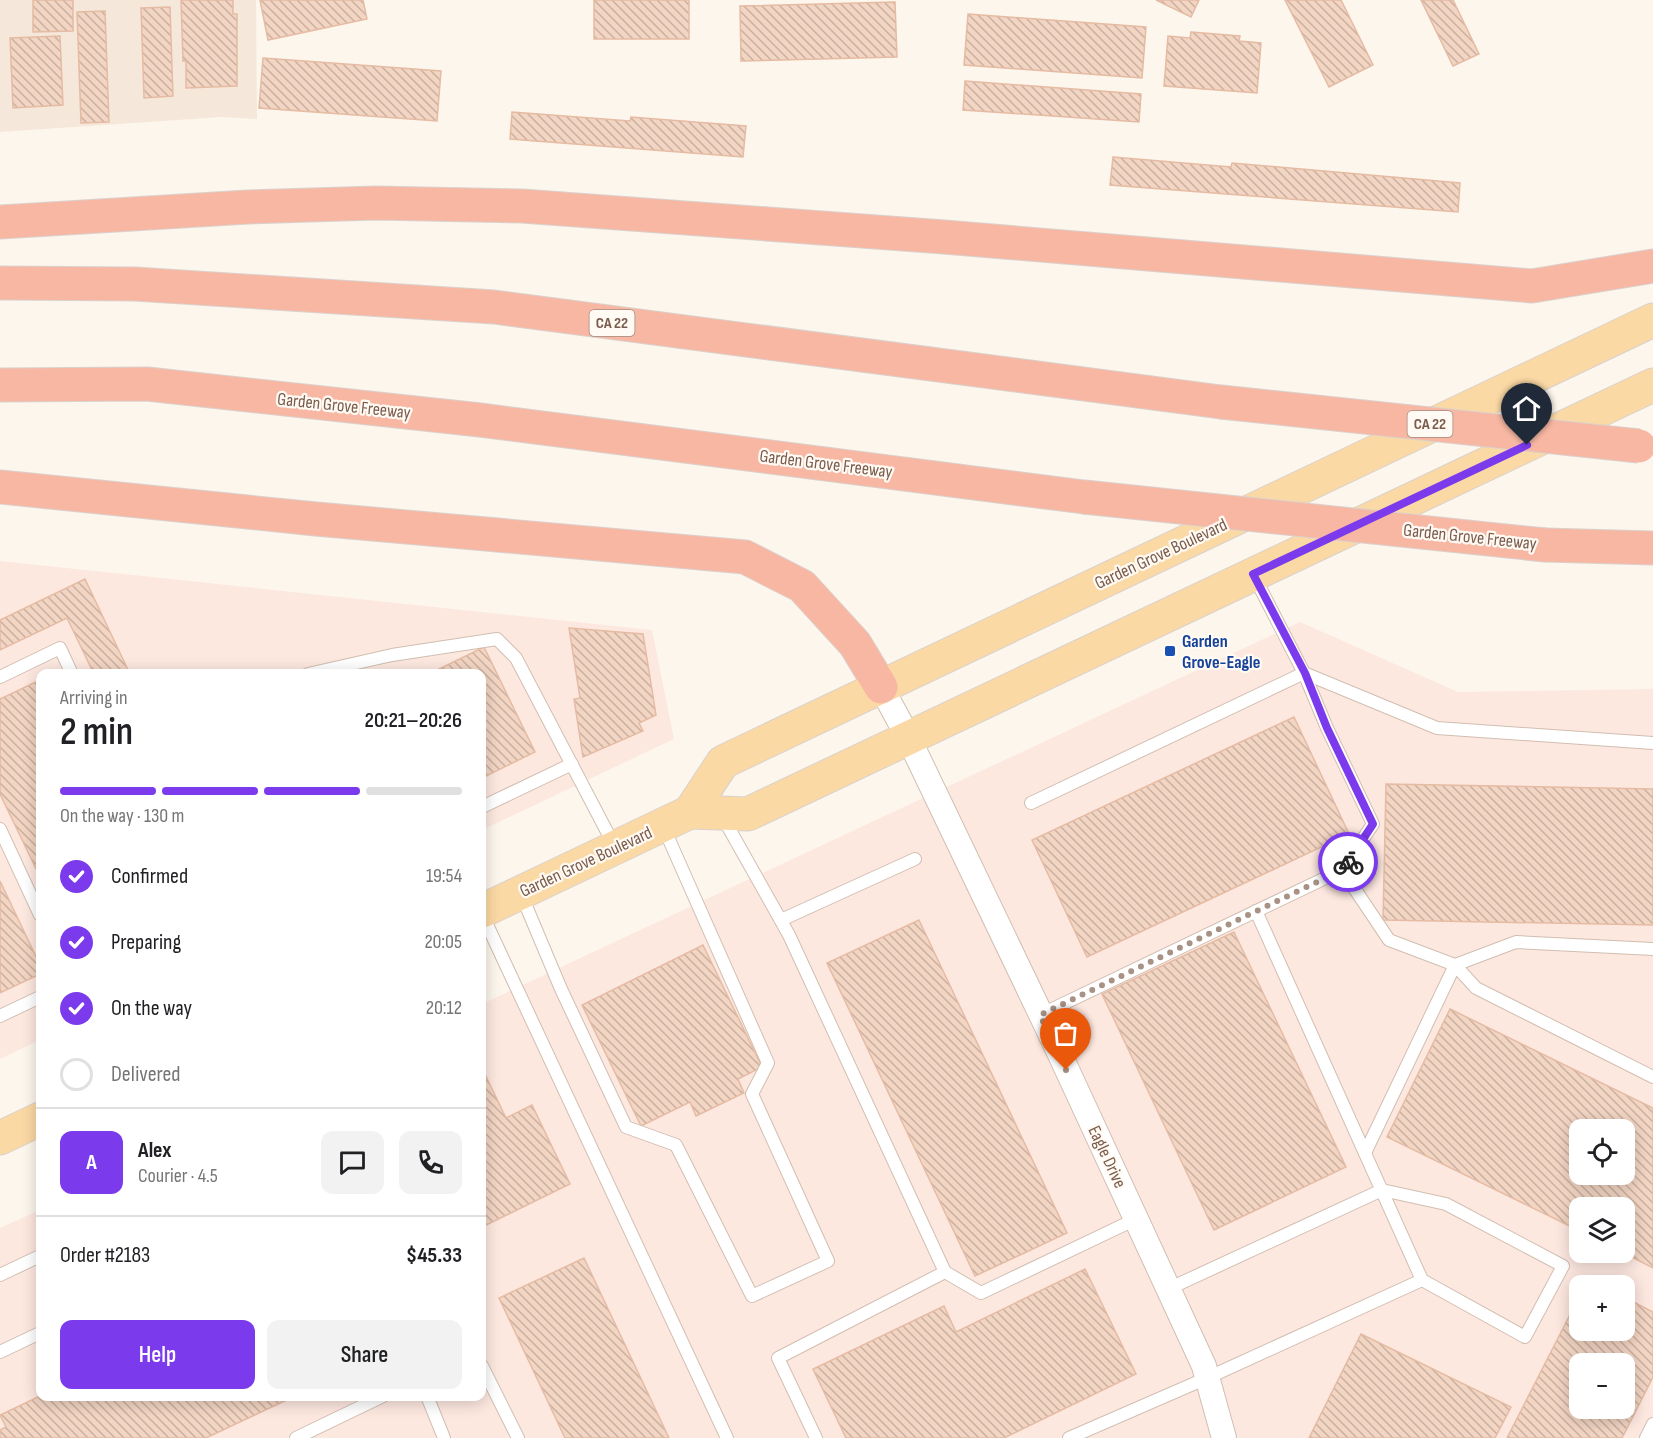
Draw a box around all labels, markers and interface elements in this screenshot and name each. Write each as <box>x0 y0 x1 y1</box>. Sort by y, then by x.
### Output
road number: CA 22 <box>590 310 634 336</box>
pin <box>1501 383 1552 445</box>
street label: Garden Grove Freeway <box>276 389 412 423</box>
icon: home <box>1510 392 1543 425</box>
road number: CA 22 <box>1408 411 1452 437</box>
street label: Garden Grove Freeway <box>758 445 894 483</box>
street label: Garden Grove Boulevard <box>1091 514 1231 594</box>
street label: Garden Grove Freeway <box>1402 520 1538 554</box>
place label: Garden Grove-Eagle <box>1182 631 1260 673</box>
marker: Garden Grove-Eagle <box>1163 644 1177 658</box>
text: Arriving in <box>60 686 128 710</box>
text: 20:21–20:26 <box>365 707 462 734</box>
text: 2 min <box>60 709 133 756</box>
text: On the way · 130 m <box>60 804 184 828</box>
street label: Garden Grove Boulevard <box>516 822 656 902</box>
courier <box>1318 832 1378 892</box>
icon: bike <box>1332 846 1365 879</box>
icon: check <box>60 860 93 893</box>
text: Confirmed <box>111 863 188 890</box>
text: 19:54 <box>426 864 462 888</box>
icon: check <box>60 926 93 959</box>
text: Preparing <box>111 929 181 956</box>
text: 20:05 <box>424 930 462 954</box>
icon: check <box>60 992 93 1025</box>
text: On the way <box>111 995 192 1022</box>
text: 20:12 <box>426 996 462 1020</box>
pin <box>1040 1008 1091 1070</box>
icon: bag <box>1049 1017 1082 1050</box>
text: Delivered <box>111 1061 180 1088</box>
map controls <box>1569 1119 1635 1419</box>
button: locate <box>1569 1119 1635 1185</box>
street label: Eagle Drive <box>1084 1123 1130 1191</box>
button: chat <box>321 1131 384 1194</box>
button: phone <box>399 1131 462 1194</box>
text: Alex <box>138 1137 171 1164</box>
text: A <box>86 1149 97 1176</box>
text: Courier · 4.5 <box>138 1164 218 1188</box>
button: layers <box>1569 1197 1635 1263</box>
text: Order #2183 <box>60 1242 150 1269</box>
text: $45.33 <box>406 1242 462 1269</box>
button: + <box>1569 1275 1635 1341</box>
button: Help <box>60 1320 255 1389</box>
button: Share <box>267 1320 462 1389</box>
button: − <box>1569 1353 1635 1419</box>

